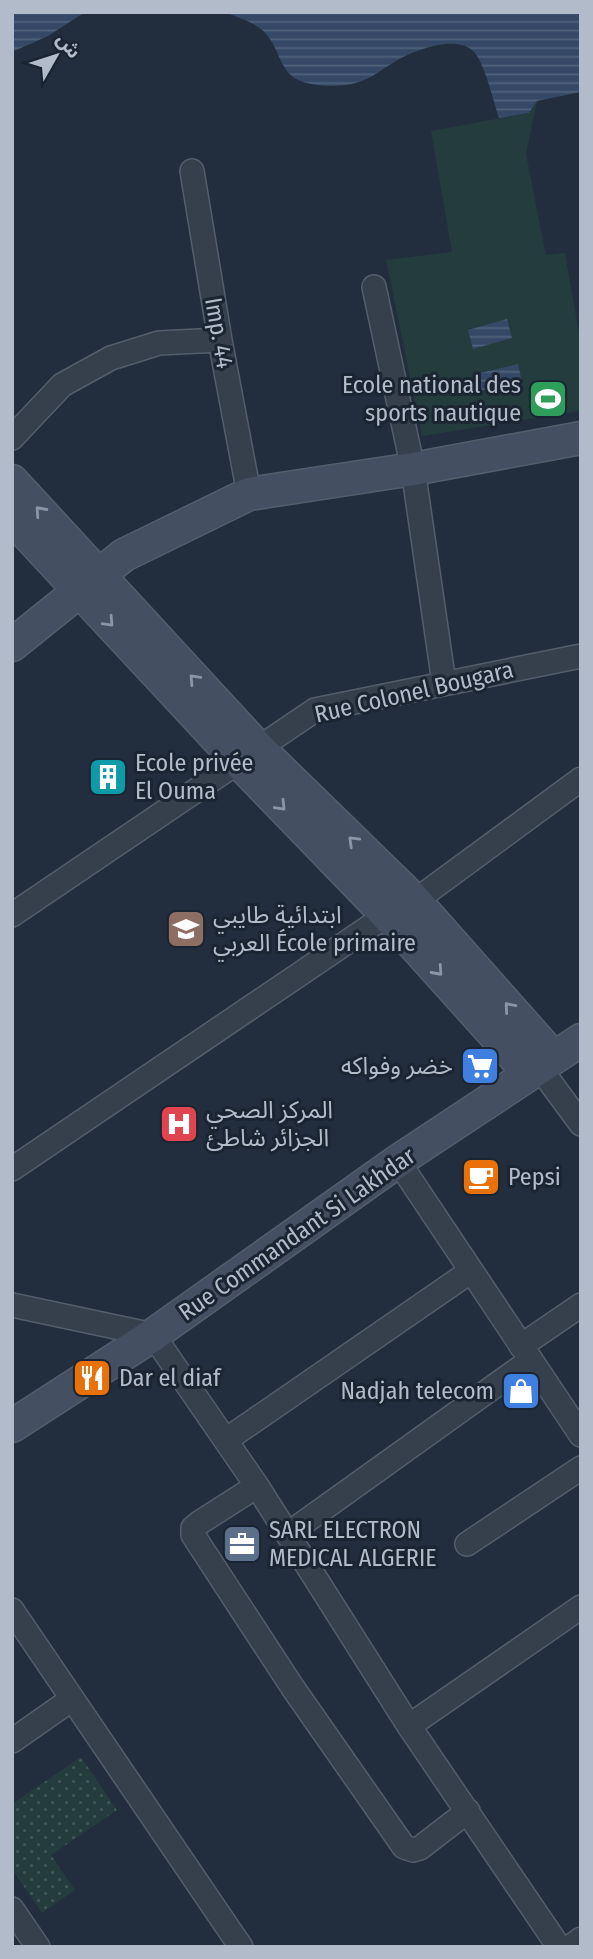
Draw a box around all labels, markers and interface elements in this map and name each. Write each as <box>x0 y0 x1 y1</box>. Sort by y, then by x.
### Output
north arrow <box>21 21 91 91</box>
text: ش <box>52 28 86 63</box>
street label: Imp. 44 <box>199 295 239 371</box>
place label: Ecole national des sports nautique <box>342 371 521 427</box>
sports icon: Ecole national des sports nautique <box>527 378 569 420</box>
one-way arrow <box>36 506 48 519</box>
one-way arrow <box>100 614 113 627</box>
street label: Rue Colonel Bougara <box>312 656 516 728</box>
one-way arrow <box>190 674 202 687</box>
place label: Ecole privée El Ouma <box>135 749 253 805</box>
building icon: Ecole privée El Ouma <box>87 756 129 798</box>
one-way arrow <box>273 797 286 810</box>
one-way arrow <box>349 836 362 849</box>
place label: ابتدائية طايبي العربي École primaire <box>213 901 416 962</box>
school or university icon: ابتدائية طايبي العربي École primaire <box>165 908 207 950</box>
one-way arrow <box>429 963 442 976</box>
one-way arrow <box>504 1002 517 1015</box>
supermarket icon: خضر وفواكه <box>459 1045 501 1087</box>
place label: خضر وفواكه <box>341 1052 453 1080</box>
place label: المركز الصحي الجزائر شاطئ <box>206 1096 333 1152</box>
hospital icon: المركز الصحي الجزائر شاطئ <box>158 1103 200 1145</box>
street label: Rue Commandant Si Lakhdar <box>173 1141 421 1326</box>
cafe icon: Pepsi <box>460 1156 502 1198</box>
place label: Pepsi <box>508 1163 561 1191</box>
restaurant icon: Dar el diaf <box>71 1357 113 1399</box>
place label: Dar el diaf <box>119 1364 222 1392</box>
shop icon: Nadjah telecom <box>500 1370 542 1412</box>
place label: Nadjah telecom <box>340 1377 494 1405</box>
place label: SARL ELECTRON MEDICAL ALGERIE <box>269 1516 436 1572</box>
office icon: SARL ELECTRON MEDICAL ALGERIE <box>221 1523 263 1565</box>

